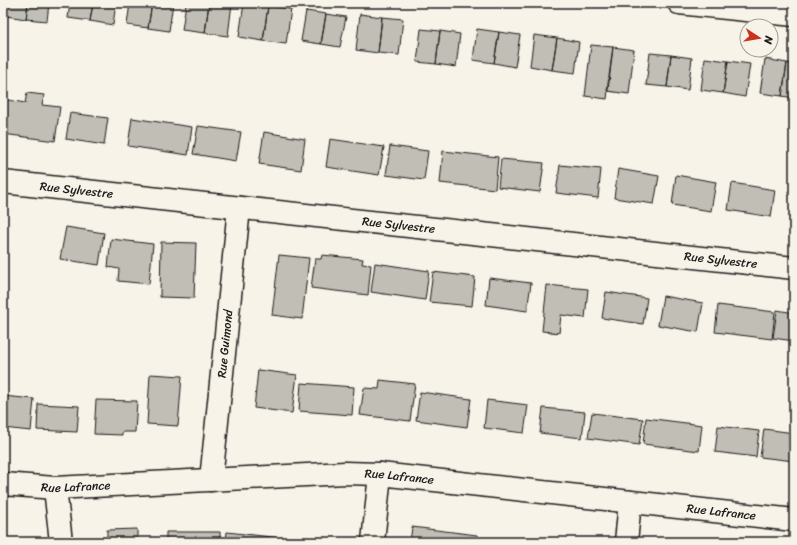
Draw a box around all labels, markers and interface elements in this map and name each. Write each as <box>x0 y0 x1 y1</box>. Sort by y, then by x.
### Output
north arrow <box>739 18 779 58</box>
text: N <box>758 33 779 46</box>
street label: Rue Sylvestre <box>39 175 114 205</box>
street label: Rue Sylvestre <box>361 210 436 240</box>
street label: Rue Sylvestre <box>683 245 758 275</box>
street label: Rue Guimond <box>211 308 240 379</box>
street label: Rue Lafrance <box>364 463 435 491</box>
street label: Rue Lafrance <box>40 474 111 499</box>
street label: Rue Lafrance <box>686 497 757 527</box>

